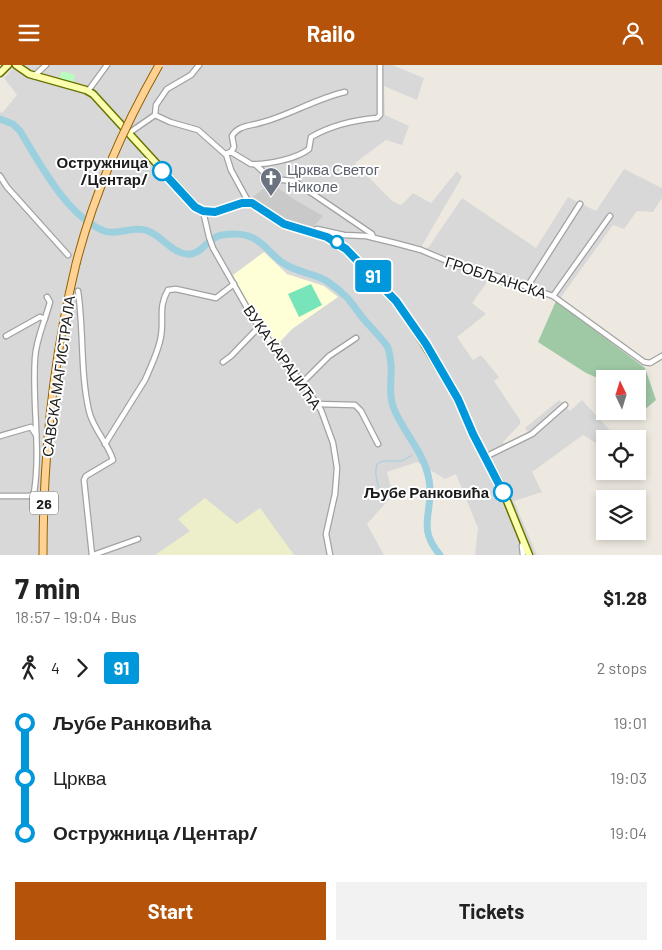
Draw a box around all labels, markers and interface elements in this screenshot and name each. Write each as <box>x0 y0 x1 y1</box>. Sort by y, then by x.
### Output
icon: menu <box>15 19 43 47</box>
icon: person <box>619 19 647 47</box>
text: Railo <box>307 20 355 46</box>
place label: Остружница /Центар/ <box>56 153 149 188</box>
place label: Црква Светог Николе <box>287 160 380 195</box>
marker: Остружница /Центар/ <box>152 161 172 181</box>
church icon: Црква Светог Николе <box>259 166 283 197</box>
unlabelled marker <box>330 235 344 249</box>
street label: ГРОБЉАНСКА <box>443 252 549 302</box>
line badge: 91 <box>350 260 396 292</box>
text: 91 <box>365 265 381 287</box>
street label: САВСКА МАГИСТРАЛА <box>38 294 78 458</box>
street label: ВУКА КАРАЏИЋА <box>240 301 326 413</box>
north arrow <box>596 370 646 420</box>
map controls <box>596 370 646 540</box>
button: locate <box>596 430 646 480</box>
marker: Љубе Ранковића <box>493 482 513 502</box>
place label: Љубе Ранковића <box>364 483 490 501</box>
button: layers <box>596 490 646 540</box>
road number: 26 <box>30 491 58 514</box>
text: 7 min <box>15 571 80 605</box>
text: $1.28 <box>603 586 647 609</box>
text: 18:57 – 19:04 · Bus <box>15 607 137 626</box>
icon: walk <box>15 654 43 682</box>
icon: forward <box>68 654 96 682</box>
text: 91 <box>114 657 129 679</box>
text: 4 <box>51 658 60 677</box>
text: 2 stops <box>597 658 647 677</box>
text: Љубе Ранковића <box>53 711 211 734</box>
text: 19:01 <box>613 713 647 732</box>
text: Црква <box>53 766 106 789</box>
text: 19:03 <box>610 768 647 787</box>
text: Остружница /Центар/ <box>53 821 258 844</box>
text: 19:04 <box>610 823 647 842</box>
button: Start <box>15 882 326 940</box>
button: Tickets <box>336 882 647 940</box>

